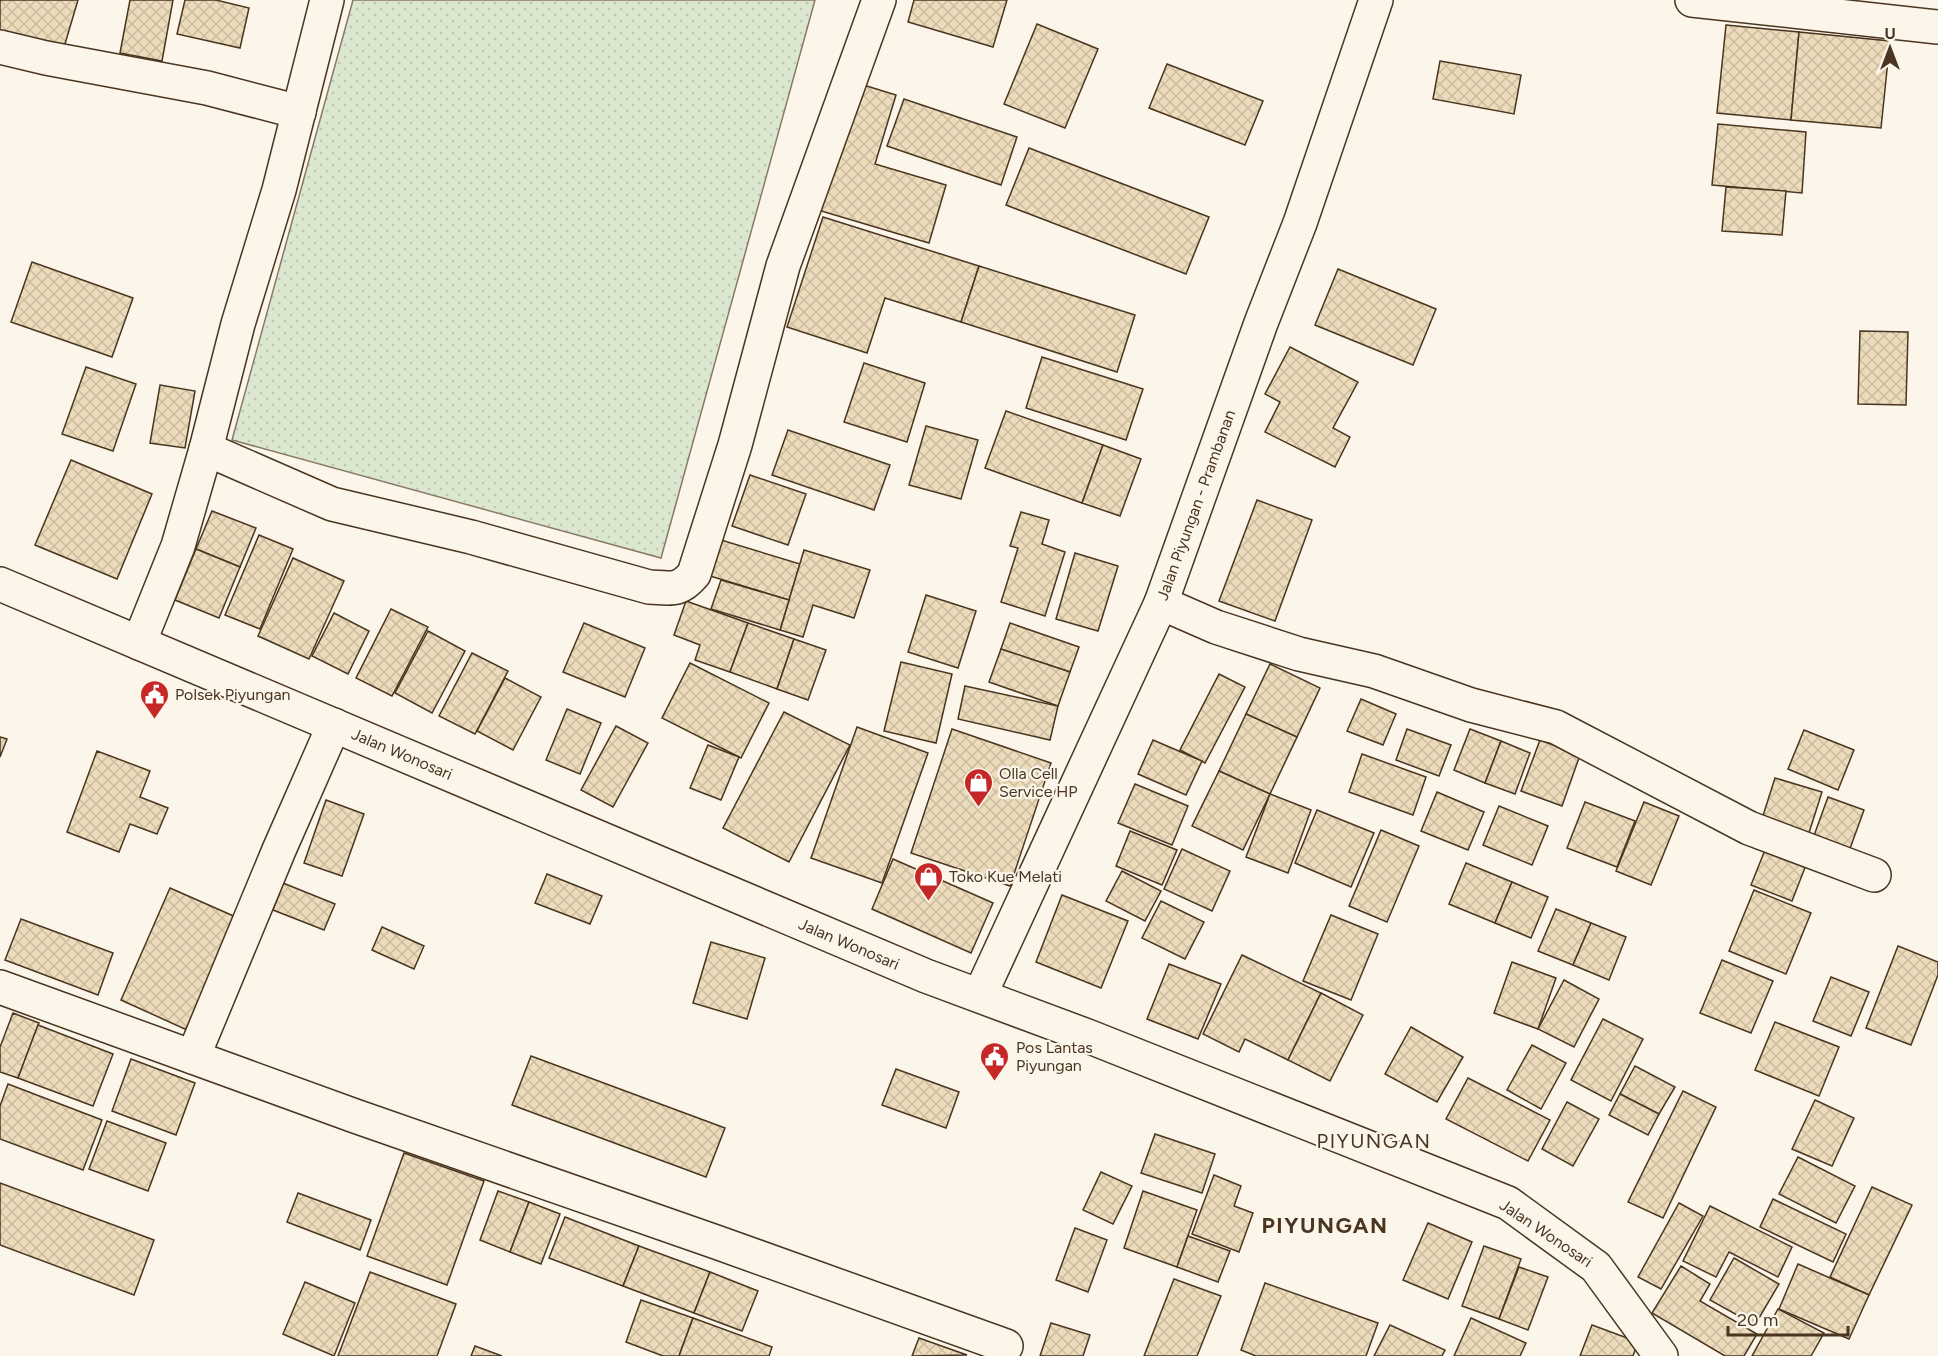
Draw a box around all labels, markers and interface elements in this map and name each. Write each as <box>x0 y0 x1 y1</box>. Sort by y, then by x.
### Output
north arrow <box>1860 18 1920 78</box>
text: U <box>1884 24 1896 43</box>
street label: Jalan Piyungan - Prambanan <box>1153 407 1239 603</box>
public building icon: Polsek Piyungan <box>138 678 170 720</box>
place label: Polsek Piyungan <box>175 685 291 704</box>
street label: Jalan Wonosari <box>349 724 455 784</box>
place label: Olla Cell Service HP <box>999 764 1078 801</box>
shop icon: Olla Cell Service HP <box>962 766 994 808</box>
shop icon: Toko Kue Melati <box>912 860 944 902</box>
place label: Toko Kue Melati <box>949 867 1062 886</box>
street label: Jalan Wonosari <box>796 914 902 974</box>
place label: Pos Lantas Piyungan <box>1016 1038 1093 1075</box>
public building icon: Pos Lantas Piyungan <box>979 1040 1011 1082</box>
district label: PIYUNGAN <box>1317 1129 1431 1153</box>
street label: Jalan Wonosari <box>1496 1195 1596 1271</box>
district label: PIYUNGAN <box>1262 1212 1388 1239</box>
scale bar <box>1728 1299 1848 1337</box>
text: 20 m <box>1737 1309 1778 1331</box>

